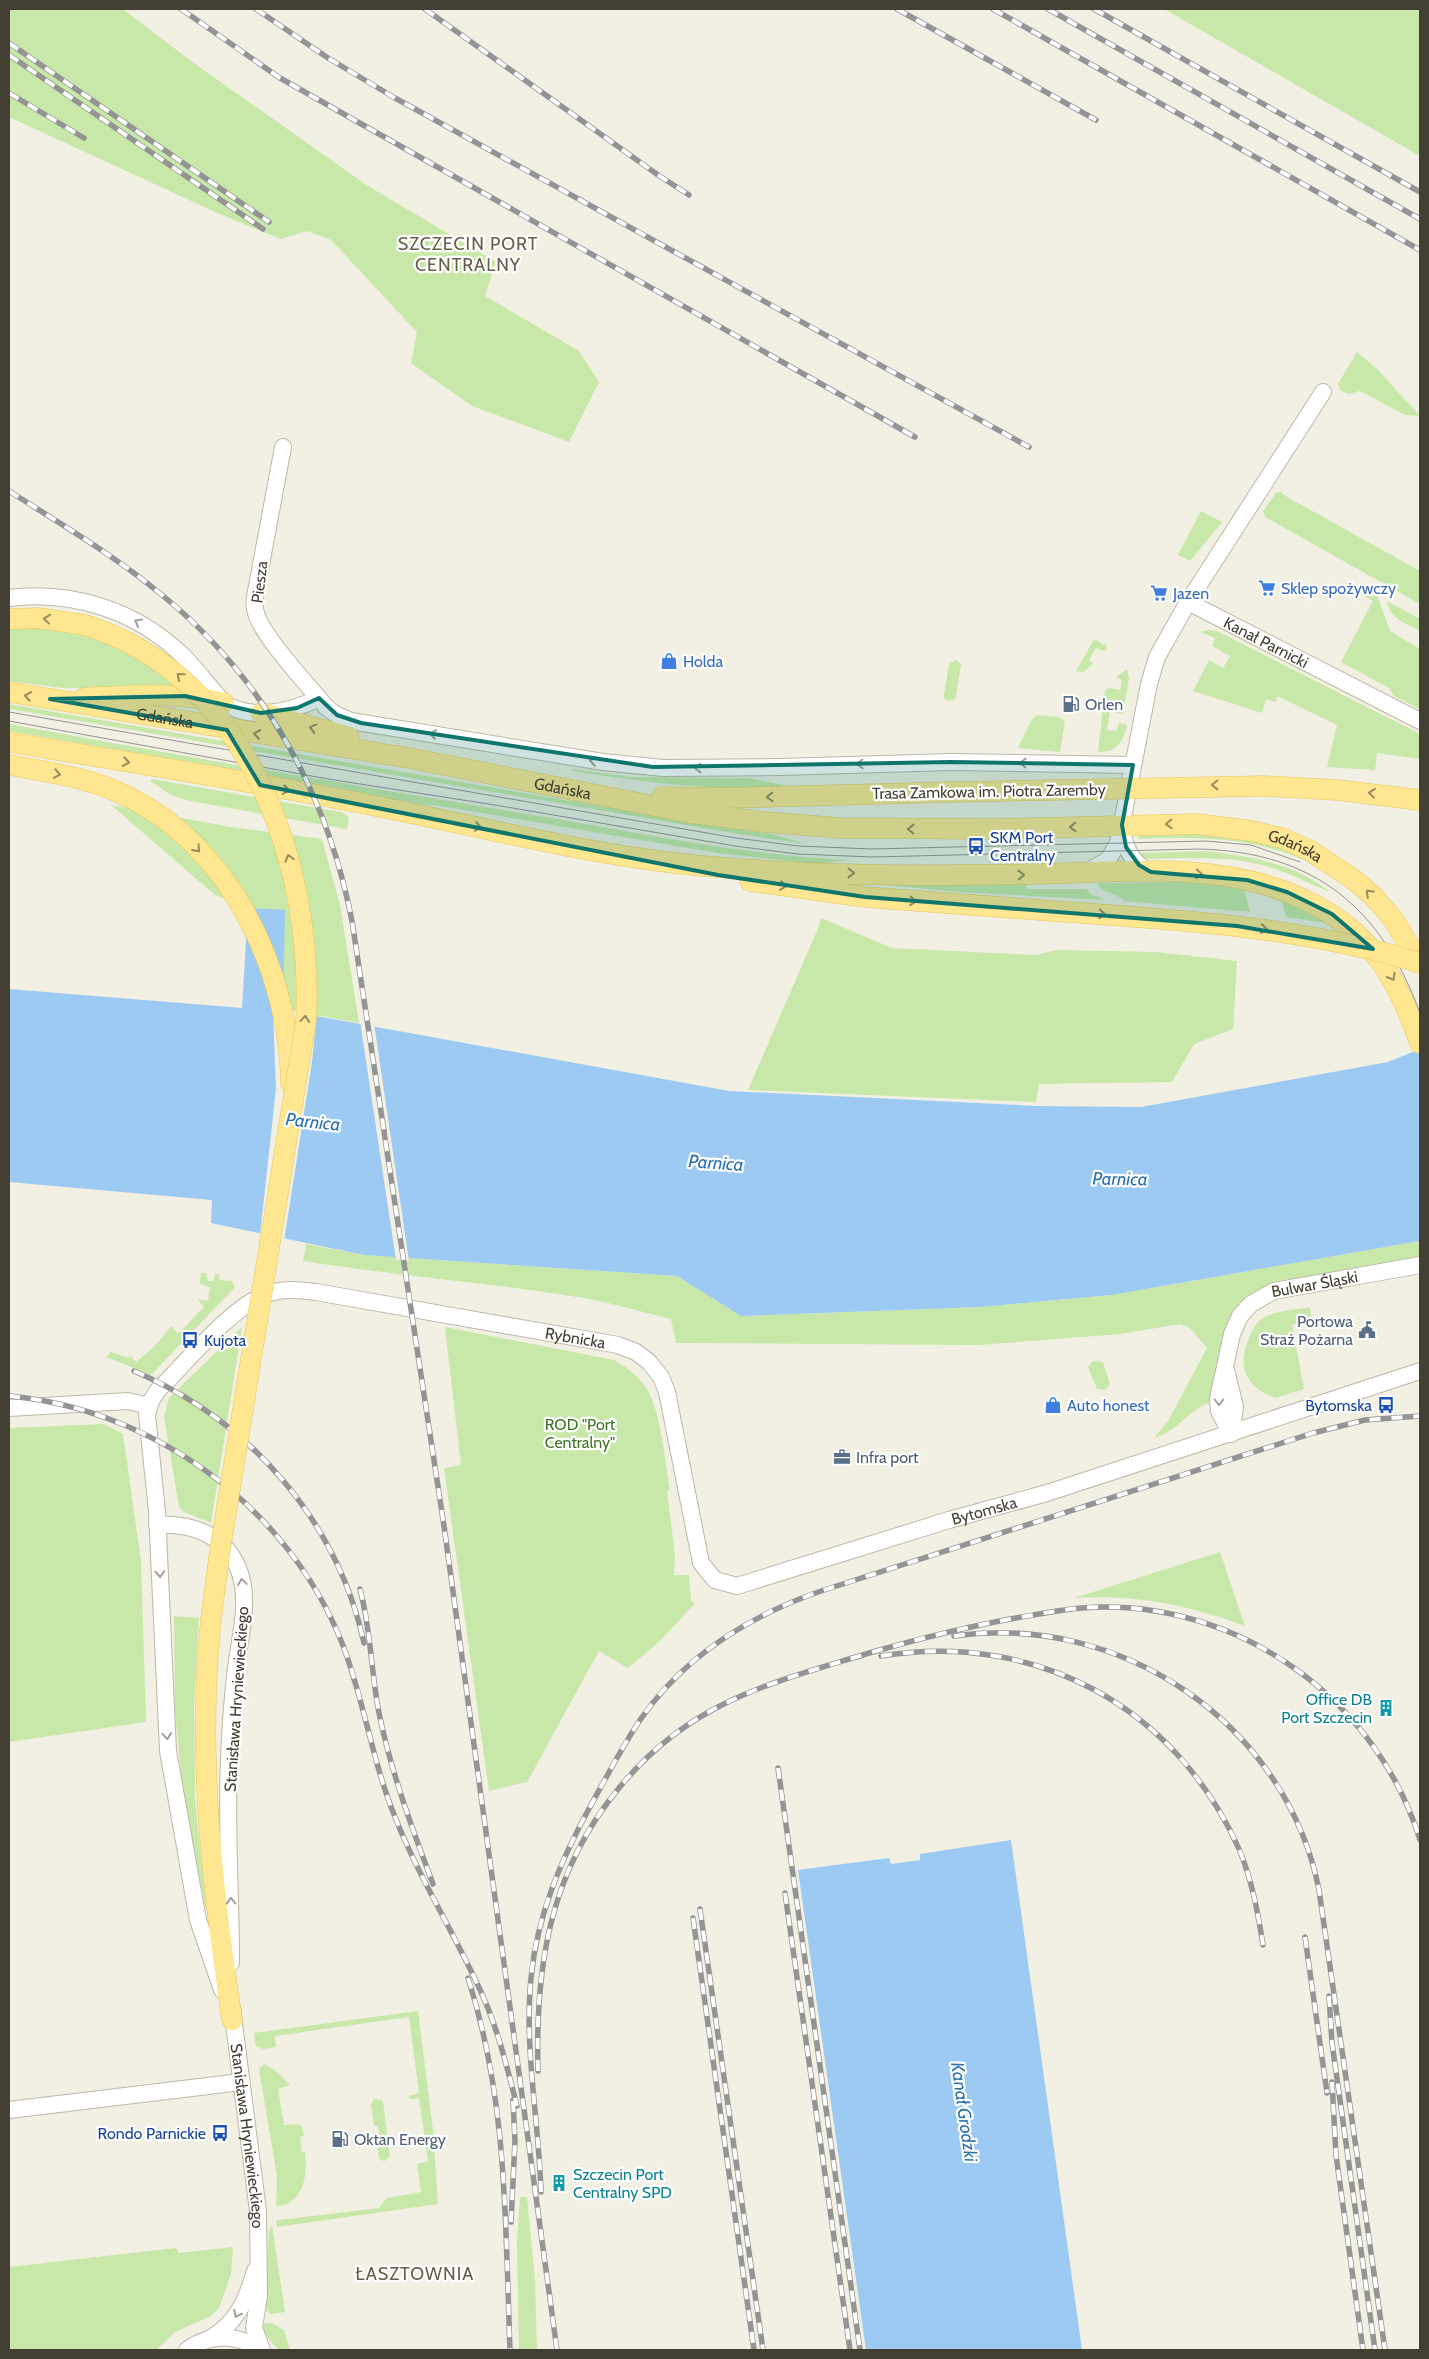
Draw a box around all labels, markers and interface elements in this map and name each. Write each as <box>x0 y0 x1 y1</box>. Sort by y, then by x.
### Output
district label: SZCZECIN PORT CENTRALNY <box>398 233 538 276</box>
street label: Piesza <box>247 560 272 604</box>
supermarket icon: Sklep spożywczy <box>1257 578 1277 598</box>
place label: Sklep spożywczy <box>1281 579 1396 598</box>
supermarket icon: Jazen <box>1149 583 1169 603</box>
place label: Jazen <box>1172 584 1209 603</box>
street label: Kanał Parnicki <box>1221 613 1312 672</box>
one-way arrow <box>43 614 51 625</box>
one-way arrow <box>135 619 144 629</box>
shop icon: Holda <box>659 651 679 671</box>
place label: Holda <box>683 652 723 671</box>
one-way arrow <box>176 673 185 682</box>
one-way arrow <box>23 691 32 701</box>
fuel station icon: Orlen <box>1061 694 1081 714</box>
place label: Orlen <box>1085 695 1123 714</box>
street label: Gdańska <box>135 704 195 732</box>
one-way arrow <box>310 723 318 733</box>
one-way arrow <box>252 729 260 740</box>
one-way arrow <box>429 729 437 740</box>
one-way arrow <box>121 756 130 766</box>
one-way arrow <box>589 756 598 766</box>
one-way arrow <box>1019 757 1027 768</box>
one-way arrow <box>856 759 864 770</box>
one-way arrow <box>694 763 702 773</box>
one-way arrow <box>52 768 61 779</box>
street label: Gdańska <box>532 774 593 803</box>
street label: Trasa Zamkowa im. Piotra Zaremby <box>872 780 1106 803</box>
one-way arrow <box>1211 780 1219 791</box>
one-way arrow <box>281 784 290 795</box>
one-way arrow <box>1368 788 1376 799</box>
one-way arrow <box>766 791 774 802</box>
one-way arrow <box>1165 818 1173 829</box>
one-way arrow <box>473 821 482 832</box>
one-way arrow <box>1069 822 1076 832</box>
one-way arrow <box>906 823 914 834</box>
street label: Gdańska <box>1266 826 1326 866</box>
place label: SKM Port Centralny <box>990 828 1055 865</box>
bus stop icon: SKM Port Centralny <box>966 836 986 856</box>
one-way arrow <box>191 843 200 852</box>
one-way arrow <box>285 854 295 863</box>
one-way arrow <box>847 868 855 878</box>
one-way arrow <box>1196 868 1204 879</box>
one-way arrow <box>1018 870 1026 880</box>
one-way arrow <box>779 881 788 891</box>
one-way arrow <box>1366 890 1375 899</box>
one-way arrow <box>910 895 918 906</box>
one-way arrow <box>1098 909 1106 920</box>
one-way arrow <box>1260 923 1268 934</box>
one-way arrow <box>1386 971 1396 980</box>
one-way arrow <box>300 1015 311 1023</box>
water label: Parnica <box>284 1108 342 1136</box>
water label: Parnica <box>688 1150 744 1176</box>
water label: Parnica <box>1092 1168 1148 1190</box>
street label: Bulwar Śląski <box>1270 1267 1359 1301</box>
place label: Portowa Straż Pożarna <box>1260 1312 1353 1349</box>
public building icon: Portowa Straż Pożarna <box>1357 1320 1377 1340</box>
street label: Rybnicka <box>544 1323 607 1353</box>
bus stop icon: Kujota <box>180 1330 200 1350</box>
place label: Kujota <box>204 1331 247 1350</box>
shop icon: Auto honest <box>1043 1395 1063 1415</box>
bus stop icon: Bytomska <box>1376 1395 1396 1415</box>
place label: Auto honest <box>1067 1396 1150 1415</box>
place label: Bytomska <box>1305 1396 1372 1415</box>
one-way arrow <box>1214 1398 1224 1406</box>
park label: ROD "Port Centralny" <box>545 1415 616 1452</box>
office icon: Infra port <box>832 1447 852 1467</box>
place label: Infra port <box>856 1448 919 1467</box>
street label: Bytomska <box>949 1493 1019 1529</box>
one-way arrow <box>155 1570 166 1578</box>
one-way arrow <box>237 1578 247 1587</box>
street label: Stanisława Hryniewieckiego <box>221 1605 252 1792</box>
place label: Office DB Port Szczecin <box>1281 1690 1372 1727</box>
building icon: Office DB Port Szczecin <box>1376 1698 1396 1718</box>
one-way arrow <box>161 1732 172 1740</box>
one-way arrow <box>226 1897 236 1905</box>
street label: Stanisława Hryniewieckiego <box>227 2042 267 2229</box>
water label: Kanał Grodzki <box>946 2061 982 2165</box>
bus stop icon: Rondo Parnickie <box>210 2123 230 2143</box>
place label: Rondo Parnickie <box>98 2124 206 2143</box>
fuel station icon: Oktan Energy <box>330 2129 350 2149</box>
place label: Oktan Energy <box>354 2130 446 2149</box>
place label: Szczecin Port Centralny SPD <box>573 2165 672 2202</box>
building icon: Szczecin Port Centralny SPD <box>549 2173 569 2193</box>
district label: ŁASZTOWNIA <box>356 2263 474 2285</box>
one-way arrow <box>233 2309 243 2318</box>

